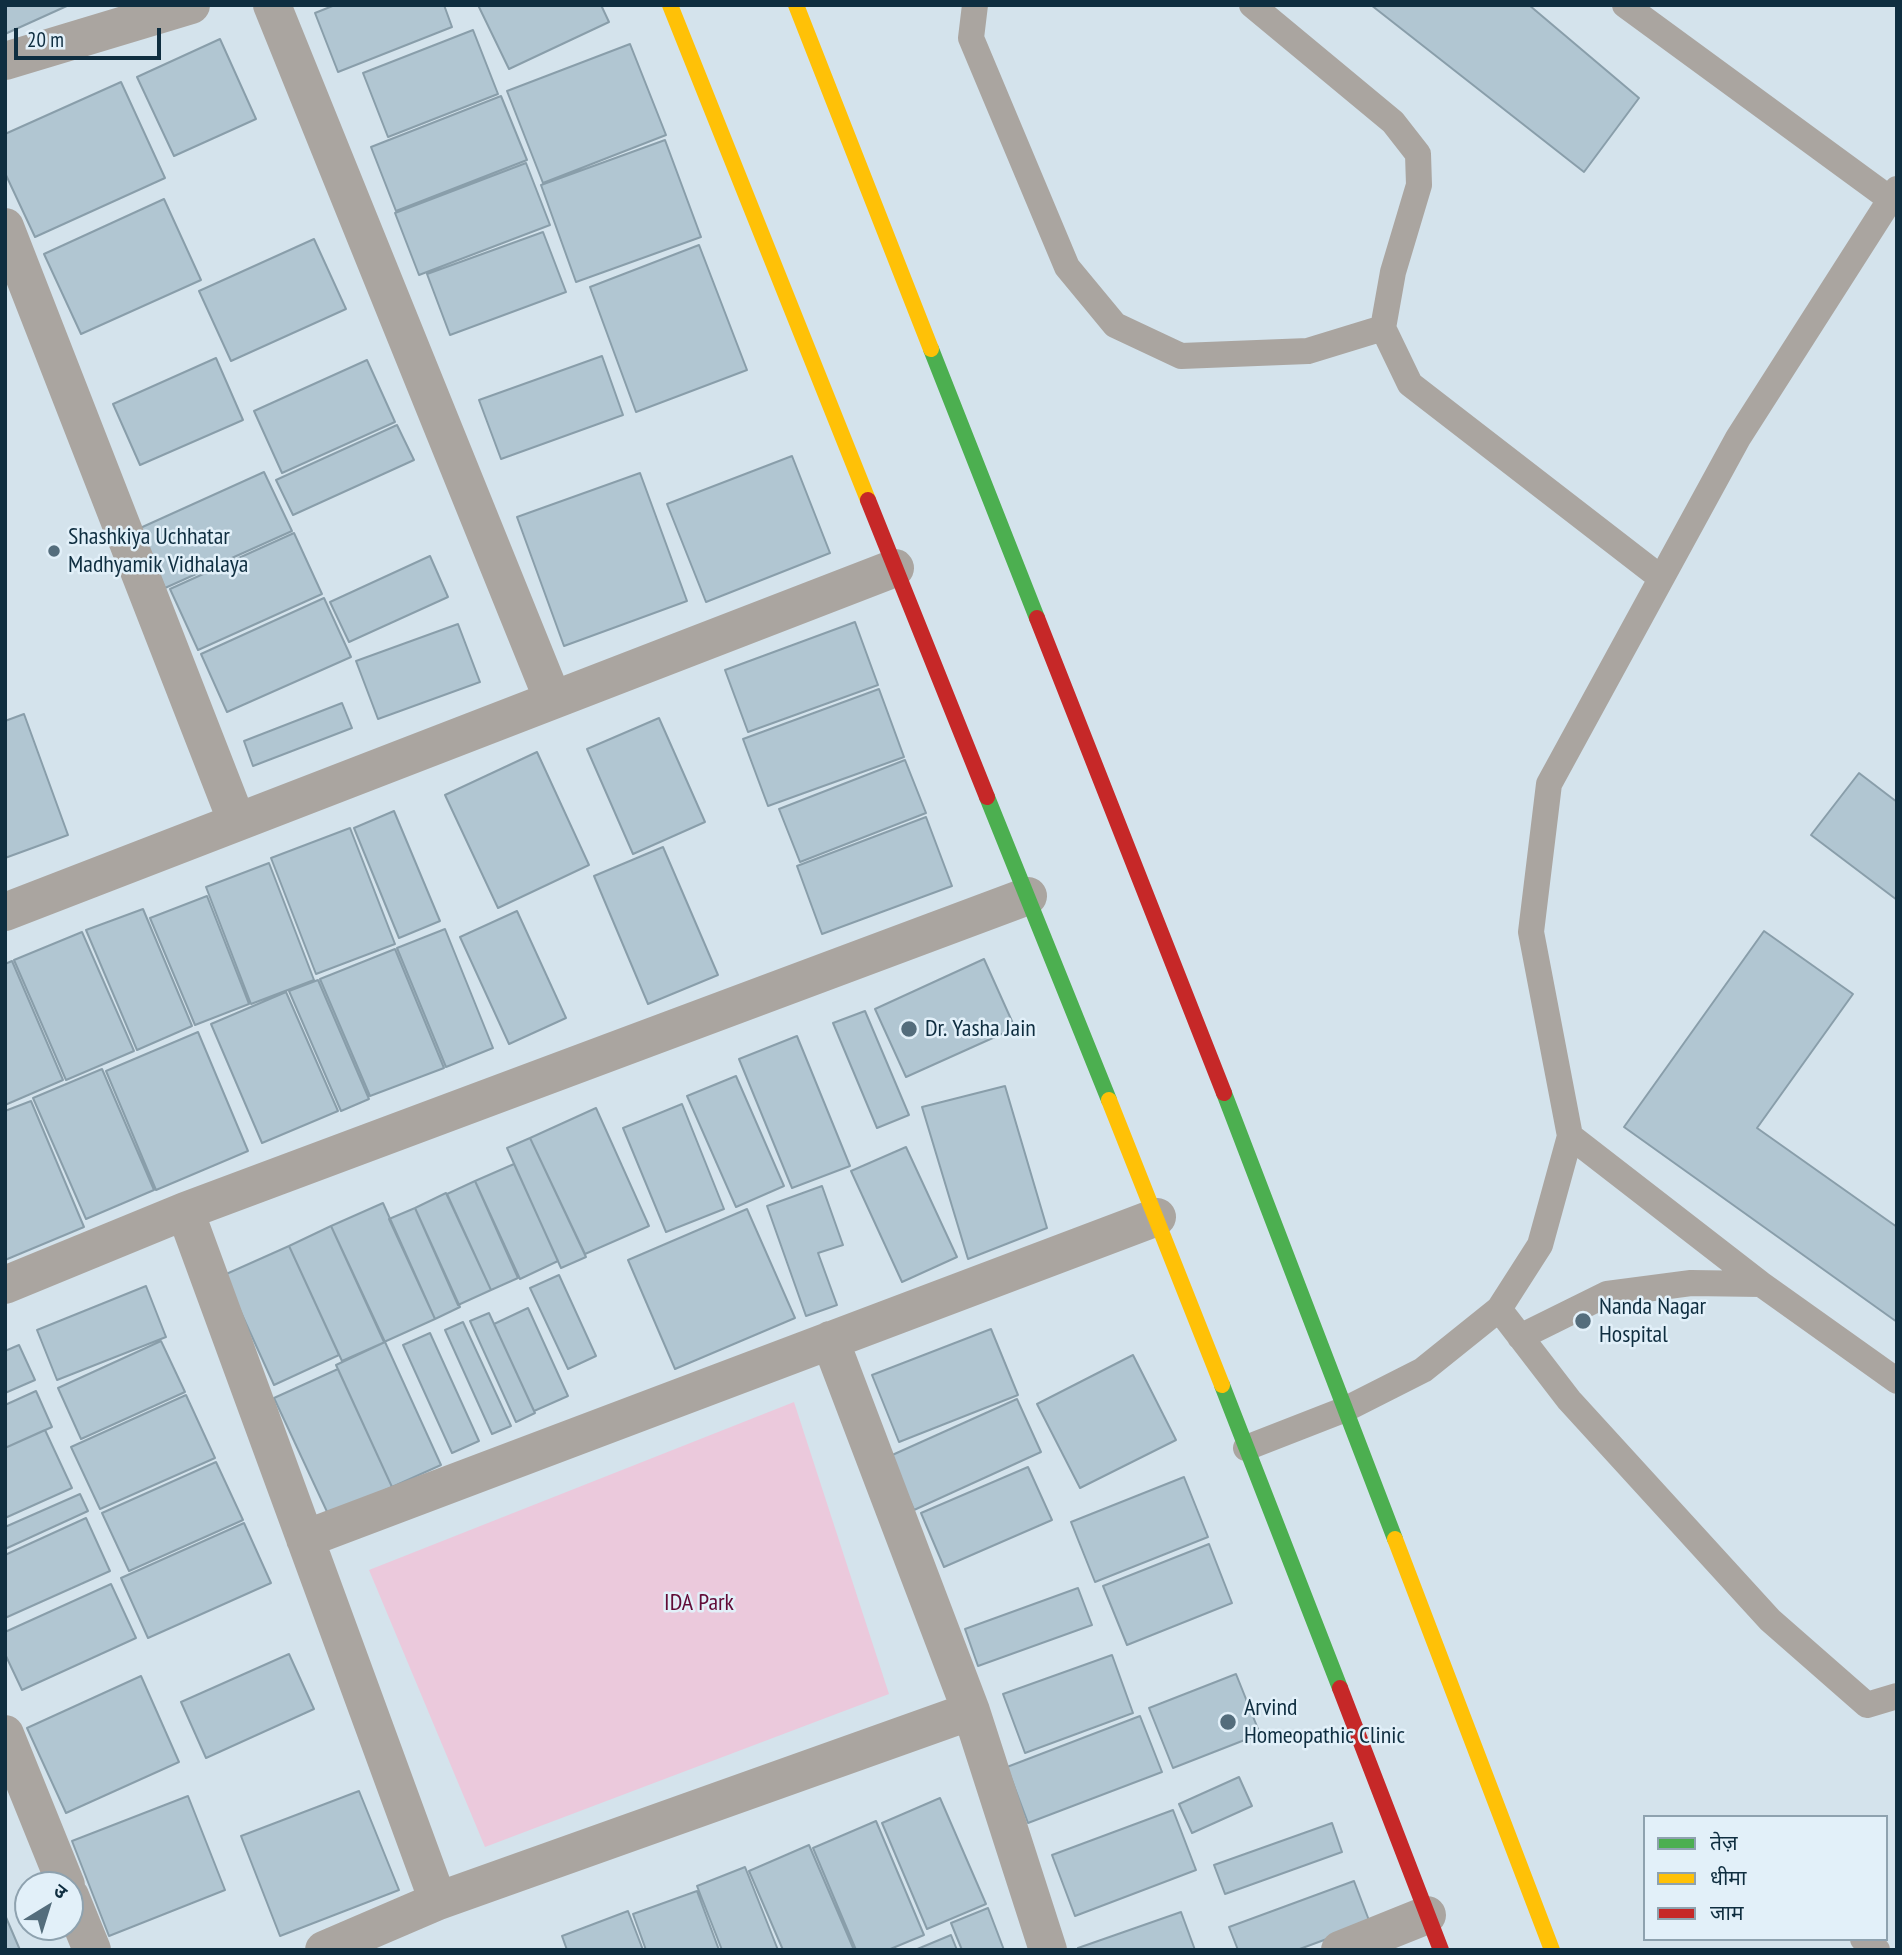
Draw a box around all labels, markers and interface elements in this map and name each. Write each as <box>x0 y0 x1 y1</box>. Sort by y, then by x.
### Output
scale bar <box>18 14 164 58</box>
text: 20 m <box>27 26 64 53</box>
place label: Shashkiya Uchhatar Madhyamik Vidhalaya <box>68 523 248 579</box>
marker: Shashkiya Uchhatar Madhyamik Vidhalaya <box>46 543 62 559</box>
place label: Dr. Yasha Jain <box>925 1015 1036 1043</box>
marker: Dr. Yasha Jain <box>899 1019 919 1039</box>
place label: Nanda Nagar Hospital <box>1599 1293 1706 1349</box>
marker: Nanda Nagar Hospital <box>1573 1311 1593 1331</box>
park label: IDA Park <box>664 1589 734 1617</box>
place label: Arvind Homeopathic Clinic <box>1244 1694 1405 1750</box>
marker: Arvind Homeopathic Clinic <box>1218 1712 1238 1732</box>
legend <box>1643 1815 1888 1941</box>
text: तेज़ <box>1710 1829 1738 1856</box>
text: धीमा <box>1710 1864 1746 1891</box>
north arrow <box>14 1871 84 1941</box>
text: उ <box>49 1878 72 1904</box>
text: जाम <box>1710 1899 1744 1926</box>

